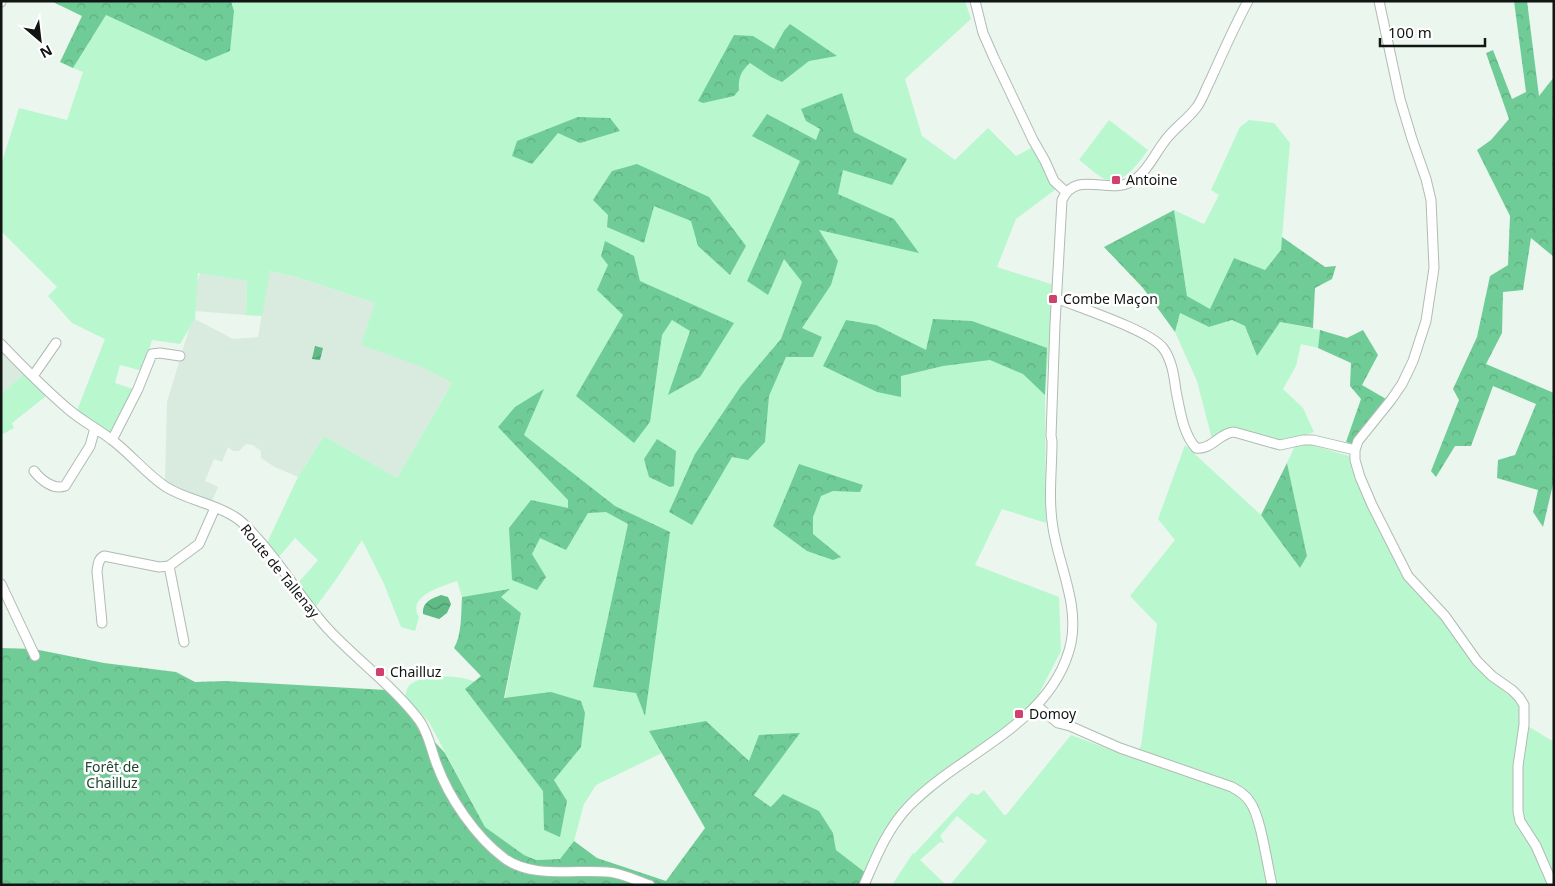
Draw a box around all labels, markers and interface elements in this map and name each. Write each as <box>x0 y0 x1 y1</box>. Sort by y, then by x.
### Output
north arrow <box>15 15 65 65</box>
scale bar <box>1380 15 1485 47</box>
text: 100 m <box>1388 22 1432 42</box>
text: N <box>37 41 56 63</box>
place label: Antoine <box>1126 170 1177 189</box>
marker: Antoine <box>1110 174 1122 186</box>
place label: Combe Maçon <box>1063 289 1158 308</box>
marker: Combe Maçon <box>1047 293 1059 305</box>
street label: Route de Tallenay <box>237 520 325 622</box>
place label: Chailluz <box>390 662 442 681</box>
marker: Chailluz <box>374 666 386 678</box>
place label: Domoy <box>1029 704 1077 723</box>
marker: Domoy <box>1013 708 1025 720</box>
park label: Forêt de Chailluz <box>85 757 139 792</box>

